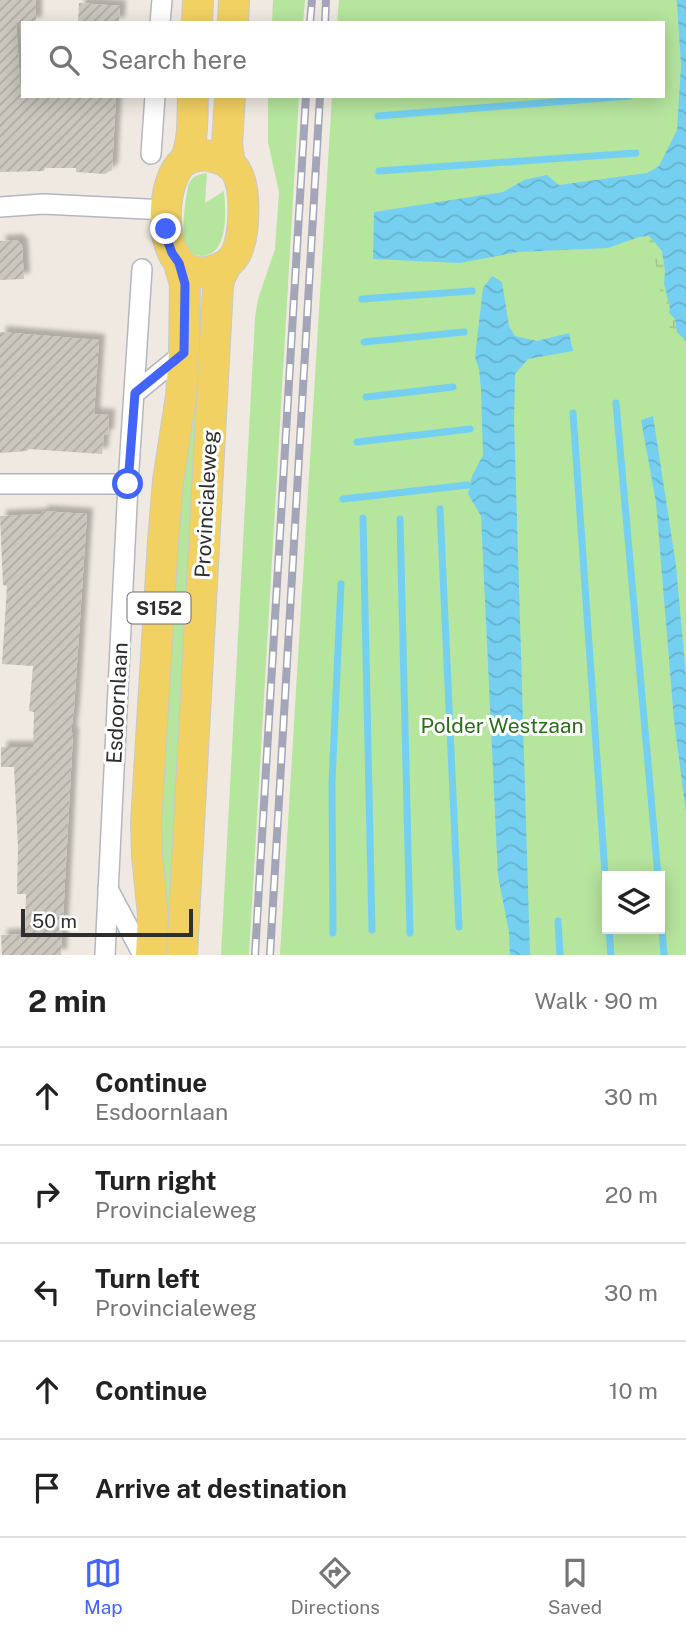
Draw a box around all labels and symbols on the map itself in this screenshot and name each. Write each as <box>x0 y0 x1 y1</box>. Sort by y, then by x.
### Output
route end <box>150 213 181 244</box>
street label: Provincialeweg <box>190 430 222 578</box>
route start <box>112 468 143 499</box>
road number: S152 <box>128 593 190 624</box>
street label: Esdoornlaan <box>101 642 133 764</box>
park label: Polder Westzaan <box>420 713 584 738</box>
scale bar <box>21 906 192 938</box>

